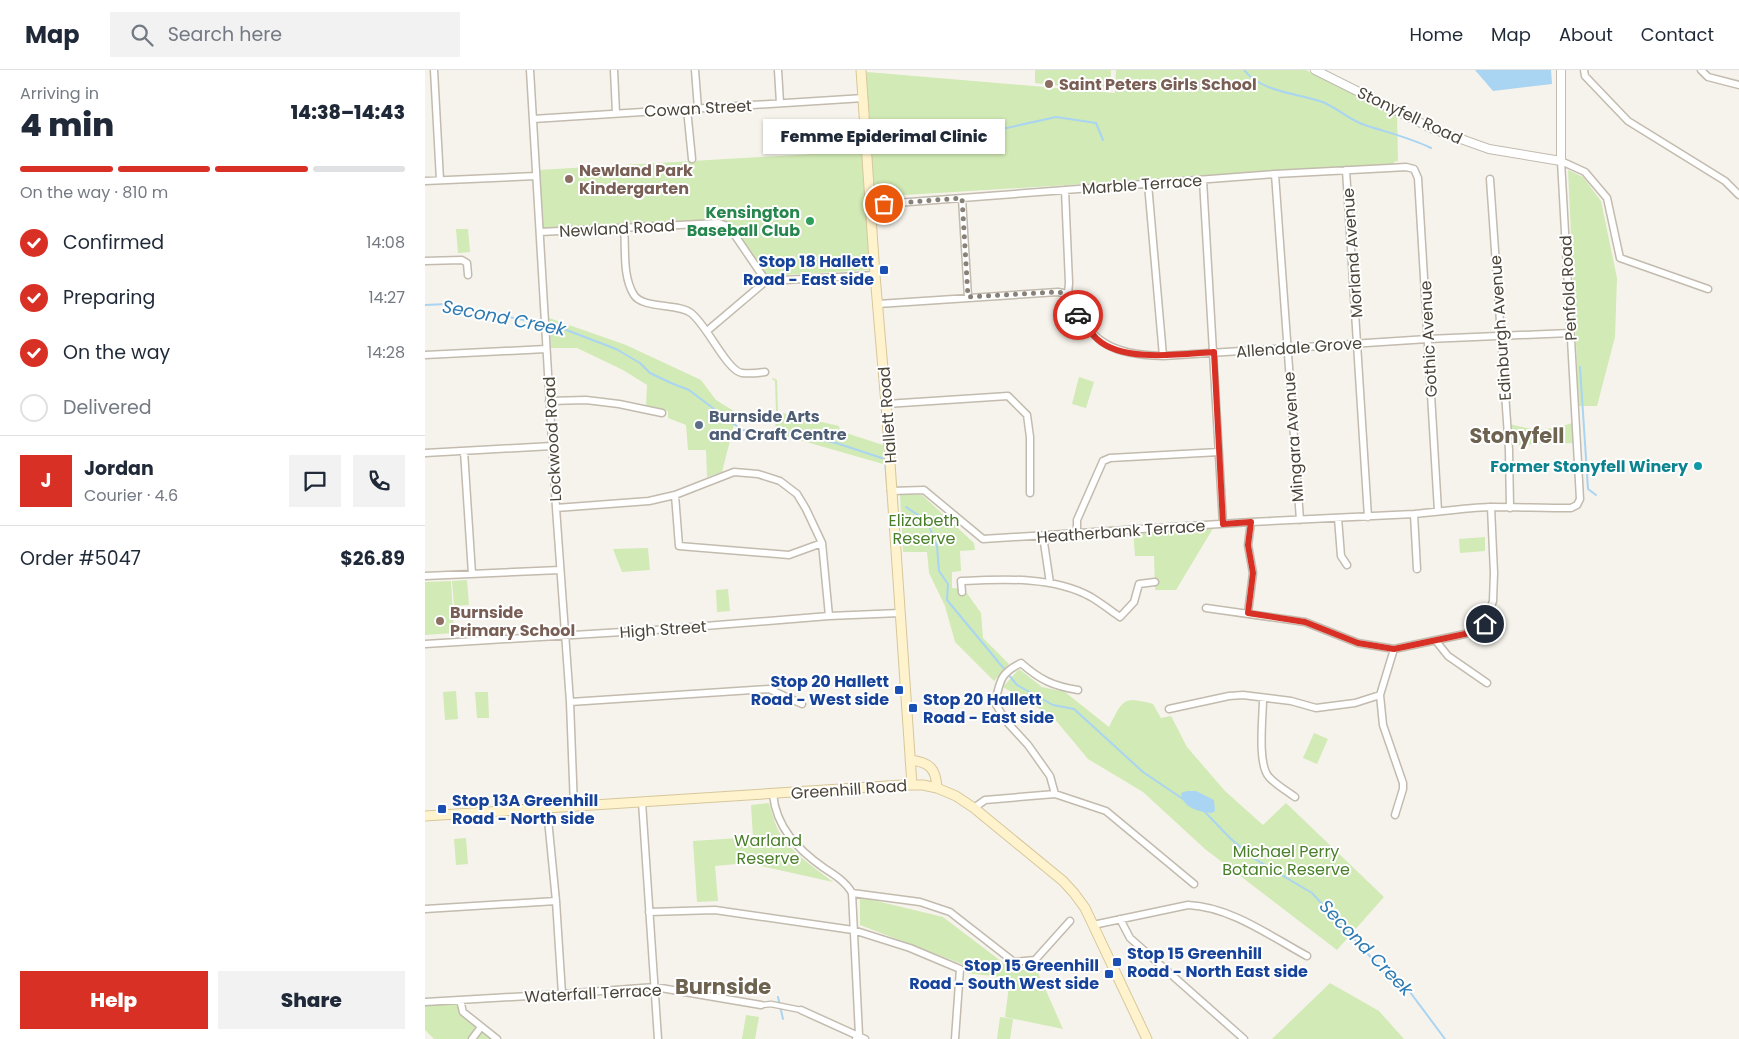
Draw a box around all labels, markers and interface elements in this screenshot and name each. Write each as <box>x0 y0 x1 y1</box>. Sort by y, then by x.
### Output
search box <box>110 12 460 57</box>
text: Map <box>25 18 80 51</box>
icon: search <box>128 21 156 49</box>
text: Search here <box>168 21 282 48</box>
text: Home <box>1409 22 1463 47</box>
text: Map <box>1491 22 1531 47</box>
text: About <box>1559 22 1613 47</box>
text: Contact <box>1641 22 1714 47</box>
place label: Saint Peters Girls School <box>1059 73 1257 96</box>
marker: Saint Peters Girls School <box>1043 78 1055 90</box>
street label: Stonyfell Road <box>1353 81 1466 150</box>
text: Arriving in <box>20 82 99 105</box>
street label: Cowan Street <box>644 94 753 123</box>
text: 14:38–14:43 <box>291 99 405 126</box>
text: 4 min <box>20 102 114 147</box>
callout: Femme Epiderimal Clinic <box>763 119 1005 154</box>
text: Femme Epiderimal Clinic <box>781 125 987 148</box>
place label: Newland Park Kindergarten <box>579 159 693 200</box>
street label: Marble Terrace <box>1081 169 1203 200</box>
marker: Newland Park Kindergarten <box>563 173 575 185</box>
text: On the way · 810 m <box>20 181 168 204</box>
pin <box>863 183 905 225</box>
street label: Morland Avenue <box>1336 187 1369 319</box>
icon: bag <box>870 190 898 218</box>
place label: Kensington Baseball Club <box>687 201 800 242</box>
street label: Newland Road <box>559 214 676 243</box>
marker: Kensington Baseball Club <box>804 215 816 227</box>
icon: check <box>20 229 48 257</box>
text: Confirmed <box>63 229 164 256</box>
text: 14:08 <box>366 231 405 254</box>
street label: Penfold Road <box>1554 235 1583 341</box>
place label: Stop 18 Hallett Road - East side <box>743 250 874 291</box>
street label: Edinburgh Avenue <box>1484 254 1517 401</box>
marker: Stop 18 Hallett Road - East side <box>878 264 890 276</box>
street label: Gothic Avenue <box>1414 280 1443 398</box>
icon: check <box>20 284 48 312</box>
text: Preparing <box>63 284 155 311</box>
text: 14:27 <box>368 286 405 309</box>
courier <box>1053 290 1103 340</box>
water label: Second Creek <box>440 293 569 342</box>
icon: car <box>1064 301 1092 329</box>
street label: Allendale Grove <box>1235 332 1363 363</box>
icon: check <box>20 339 48 367</box>
text: On the way <box>63 339 170 366</box>
text: 14:28 <box>367 341 405 364</box>
street label: Hallett Road <box>873 366 902 464</box>
street label: Mingara Avenue <box>1277 371 1310 503</box>
street label: Lockwood Road <box>538 376 567 502</box>
text: Delivered <box>63 394 152 421</box>
place label: Burnside Arts and Craft Centre <box>709 405 847 446</box>
marker: Burnside Arts and Craft Centre <box>693 419 705 431</box>
district label: Stonyfell <box>1469 421 1565 450</box>
text: Jordan <box>84 455 154 482</box>
button: chat <box>289 455 341 507</box>
button: phone <box>353 455 405 507</box>
place label: Former Stonyfell Winery <box>1490 455 1689 478</box>
marker: Former Stonyfell Winery <box>1692 460 1704 472</box>
text: J <box>41 467 51 494</box>
text: Courier · 4.6 <box>84 484 178 507</box>
park label: Elizabeth Reserve <box>889 509 959 550</box>
street label: Heatherbank Terrace <box>1036 514 1206 549</box>
text: Order #5047 <box>20 545 141 572</box>
text: $26.89 <box>340 545 405 572</box>
place label: Burnside Primary School <box>450 601 575 642</box>
pin <box>1464 603 1506 645</box>
icon: home <box>1471 610 1499 638</box>
marker: Burnside Primary School <box>434 615 446 627</box>
street label: High Street <box>619 615 707 644</box>
place label: Stop 20 Hallett Road - West side <box>751 670 889 711</box>
marker: Stop 20 Hallett Road - West side <box>893 684 905 696</box>
place label: Stop 20 Hallett Road - East side <box>923 688 1054 729</box>
marker: Stop 20 Hallett Road - East side <box>907 702 919 714</box>
street label: Greenhill Road <box>790 774 908 805</box>
place label: Stop 13A Greenhill Road - North side <box>452 789 598 830</box>
marker: Stop 13A Greenhill Road - North side <box>436 803 448 815</box>
park label: Warland Reserve <box>734 829 802 870</box>
park label: Michael Perry Botanic Reserve <box>1222 840 1350 881</box>
water label: Second Creek <box>1314 894 1419 1002</box>
place label: Stop 15 Greenhill Road - North East side <box>1127 942 1308 983</box>
place label: Stop 15 Greenhill Road - South West side <box>909 954 1099 995</box>
marker: Stop 15 Greenhill Road - North East side <box>1111 956 1123 968</box>
marker: Stop 15 Greenhill Road - South West side <box>1103 968 1115 980</box>
button: Help <box>20 971 208 1029</box>
button: Share <box>218 971 405 1029</box>
district label: Burnside <box>675 972 771 1001</box>
street label: Waterfall Terrace <box>524 978 662 1009</box>

